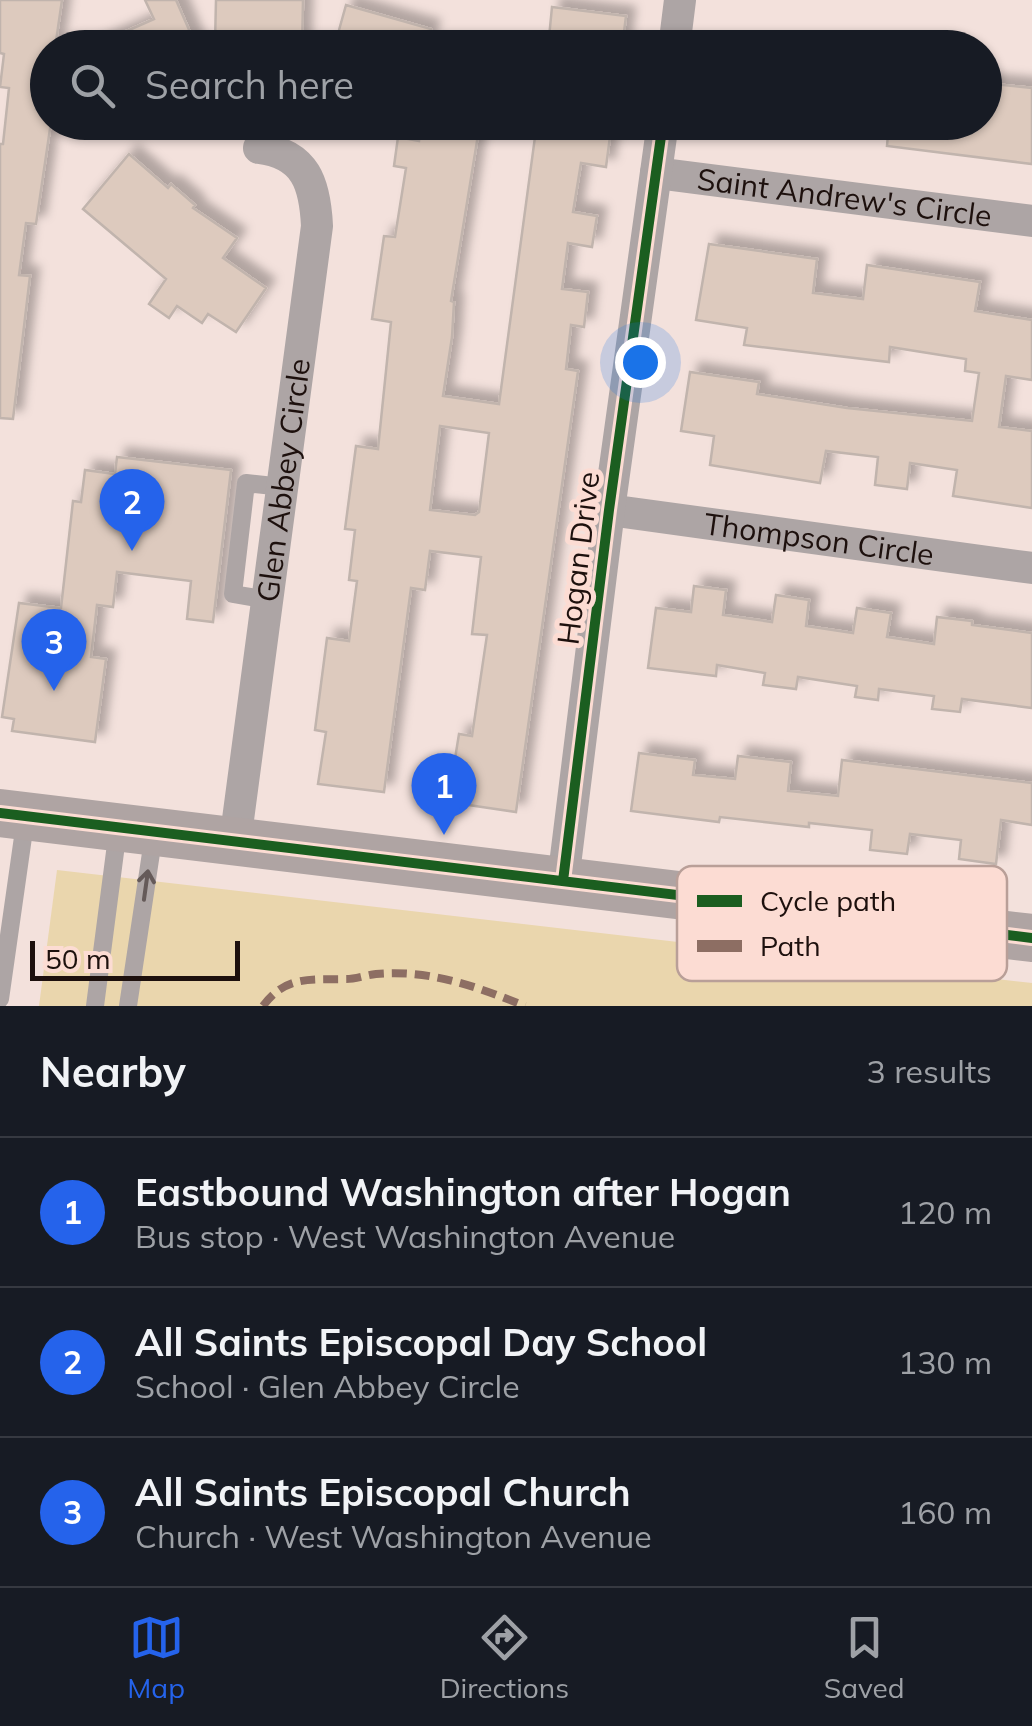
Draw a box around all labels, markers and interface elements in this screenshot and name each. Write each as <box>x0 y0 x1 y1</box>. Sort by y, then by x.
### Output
search box <box>30 30 1002 140</box>
icon: search <box>65 58 120 113</box>
text: Search here <box>145 61 354 109</box>
street label: Saint Andrew's Circle <box>695 159 994 235</box>
your location <box>615 337 666 388</box>
street label: Glen Abbey Circle <box>248 356 318 604</box>
pin: 2 <box>100 468 164 551</box>
street label: Hogan Drive <box>549 469 607 647</box>
street label: Thompson Circle <box>702 504 936 573</box>
pin: 3 <box>22 608 86 691</box>
pin: 1 <box>412 752 476 835</box>
legend <box>677 866 1007 981</box>
one-way arrow <box>138 869 156 902</box>
text: Cycle path <box>760 883 896 918</box>
text: Path <box>760 928 821 963</box>
scale bar <box>30 936 240 980</box>
text: 50 m <box>45 941 111 976</box>
text: Nearby <box>40 1045 186 1098</box>
text: 3 results <box>867 1051 992 1091</box>
text: Eastbound Washington after Hogan <box>135 1168 791 1216</box>
text: 1 <box>63 1192 82 1232</box>
text: 120 m <box>898 1192 992 1232</box>
text: Bus stop · West Washington Avenue <box>135 1216 675 1256</box>
text: All Saints Episcopal Day School <box>135 1318 707 1366</box>
text: 2 <box>63 1342 82 1382</box>
text: 130 m <box>898 1342 992 1382</box>
text: School · Glen Abbey Circle <box>135 1366 520 1406</box>
text: All Saints Episcopal Church <box>135 1468 631 1516</box>
text: 3 <box>63 1492 82 1532</box>
text: 160 m <box>898 1492 992 1532</box>
text: Church · West Washington Avenue <box>135 1516 652 1556</box>
tab: Map <box>127 1610 185 1705</box>
tab: Directions <box>440 1610 569 1705</box>
tab: Saved <box>824 1610 905 1705</box>

